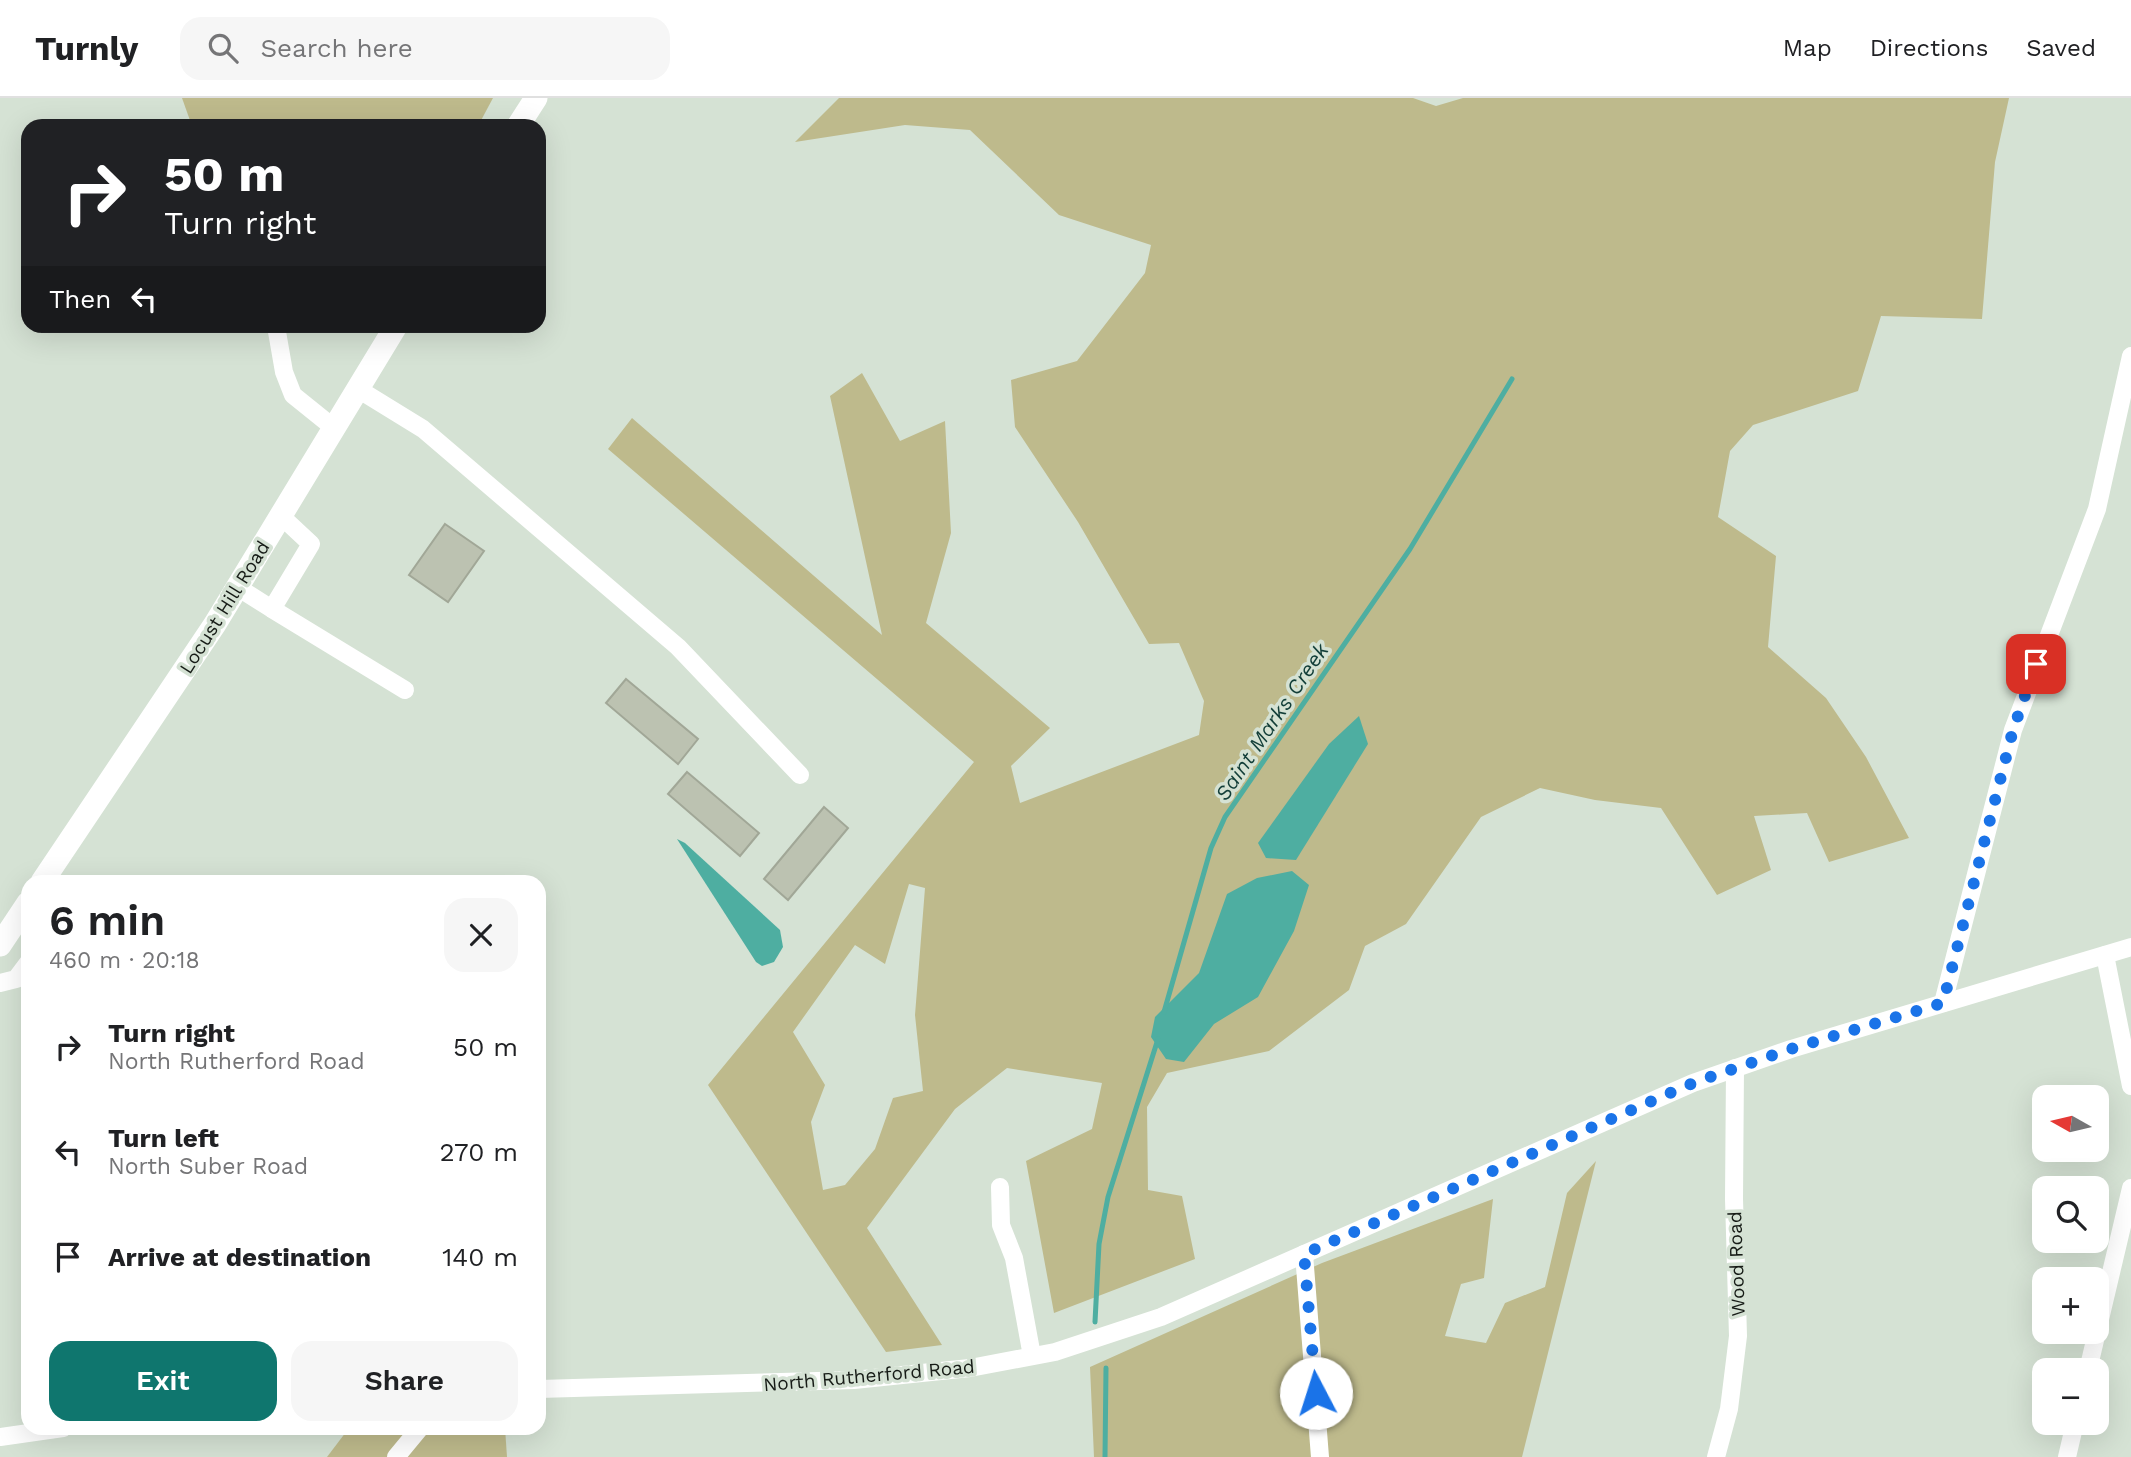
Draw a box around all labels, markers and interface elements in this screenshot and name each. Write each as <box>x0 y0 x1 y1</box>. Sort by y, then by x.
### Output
search box <box>180 17 670 80</box>
text: Turnly <box>35 29 138 68</box>
icon: search <box>204 29 242 67</box>
text: Search here <box>260 33 413 63</box>
text: Map <box>1783 34 1832 62</box>
text: Directions <box>1870 34 1988 62</box>
text: Saved <box>2026 34 2096 62</box>
text: 50 m <box>164 145 284 203</box>
icon: right <box>49 147 140 238</box>
text: Turn right <box>164 204 316 242</box>
icon: left <box>125 280 163 318</box>
text: Then <box>49 284 111 314</box>
street label: Locust Hill Road <box>174 537 274 678</box>
pin <box>2006 634 2066 694</box>
water label: Saint Marks Creek <box>1210 638 1334 805</box>
icon: arrive <box>2017 645 2055 683</box>
text: 6 min <box>49 896 165 945</box>
button: close <box>444 898 518 972</box>
text: 460 m · 20:18 <box>49 947 200 974</box>
text: Turn right <box>108 1018 235 1048</box>
icon: right <box>49 1028 87 1066</box>
text: 50 m <box>453 1032 518 1062</box>
text: North Rutherford Road <box>108 1048 365 1075</box>
north arrow <box>2032 1085 2109 1162</box>
map controls <box>2032 1085 2109 1435</box>
text: Turn left <box>108 1123 219 1153</box>
icon: left <box>49 1133 87 1171</box>
text: 270 m <box>439 1137 518 1167</box>
text: North Suber Road <box>108 1153 308 1180</box>
button: search <box>2032 1176 2109 1253</box>
street label: Wood Road <box>1723 1211 1750 1317</box>
icon: arrive <box>49 1238 87 1276</box>
text: Arrive at destination <box>108 1242 371 1272</box>
text: 140 m <box>442 1242 518 1272</box>
button: + <box>2032 1267 2109 1344</box>
button: Exit <box>49 1341 277 1421</box>
button: Share <box>291 1341 518 1421</box>
street label: North Rutherford Road <box>762 1355 976 1396</box>
position arrow <box>1279 1356 1353 1430</box>
button: − <box>2032 1358 2109 1435</box>

